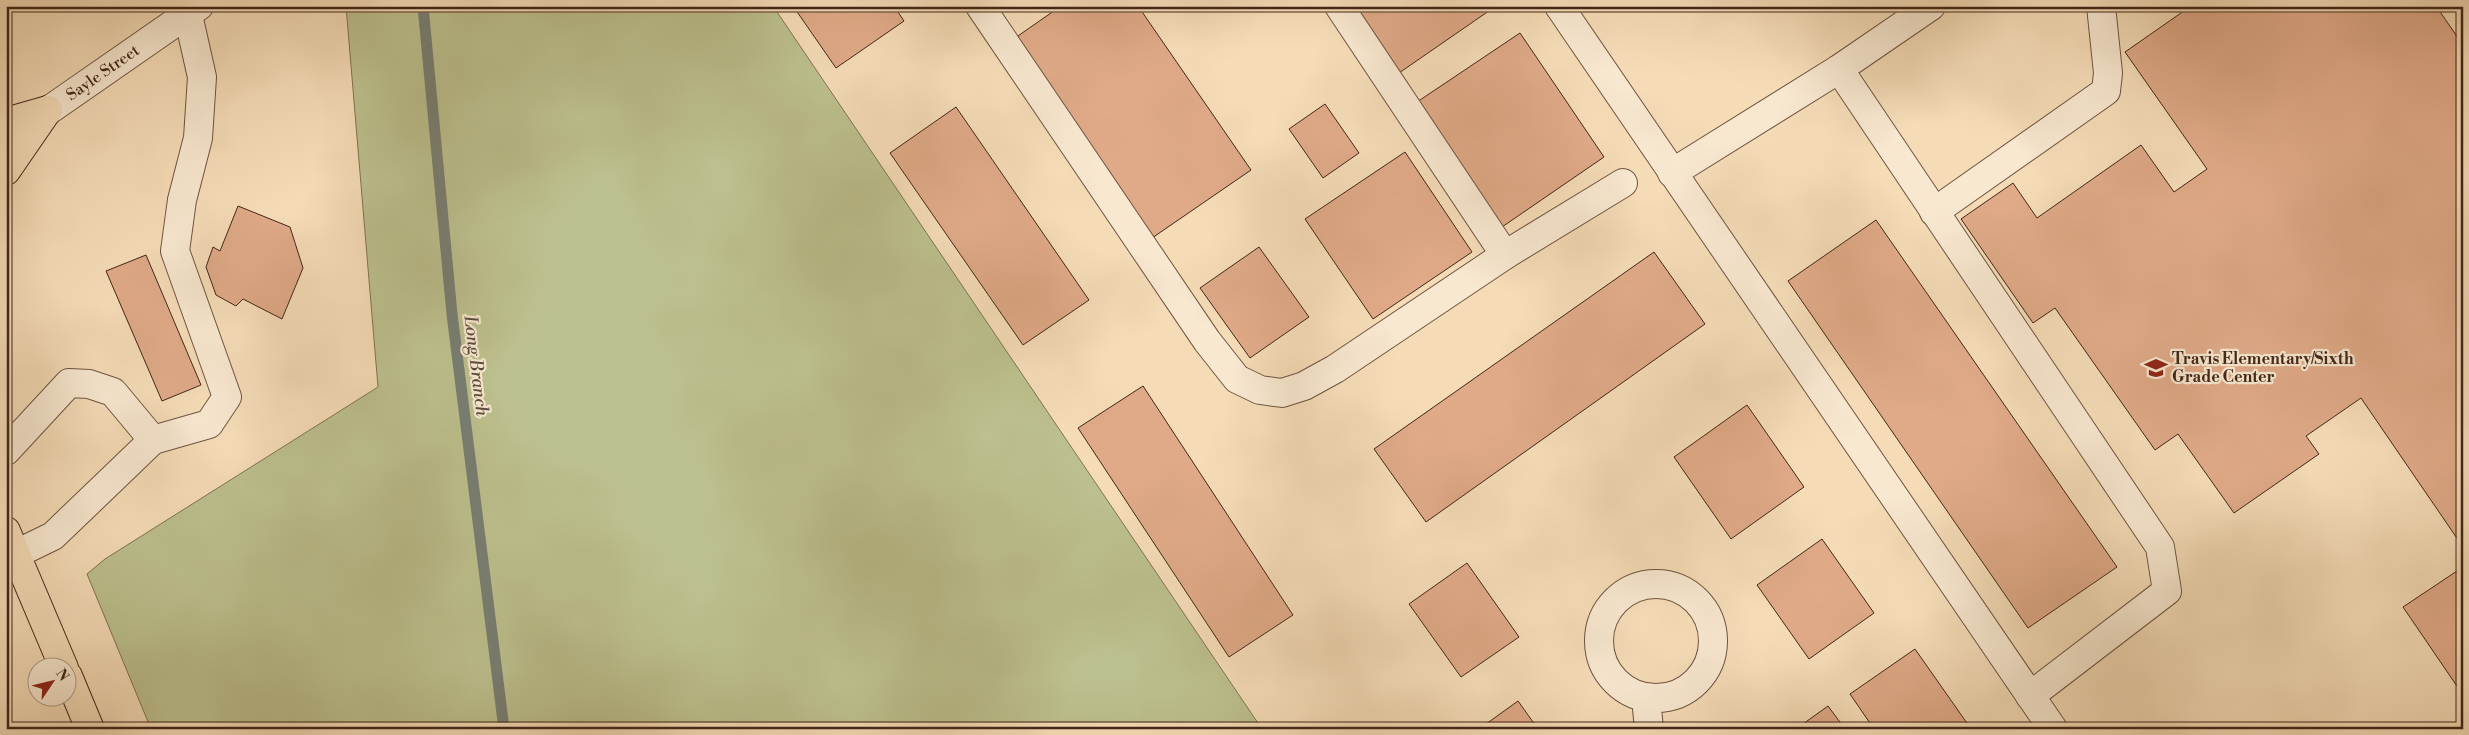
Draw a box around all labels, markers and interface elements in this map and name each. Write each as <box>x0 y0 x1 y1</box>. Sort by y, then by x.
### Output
street label: Sayle Street <box>62 40 144 105</box>
water label: Long Branch <box>458 314 494 418</box>
place label: Travis Elementary/Sixth Grade Center <box>2172 349 2354 387</box>
school or university icon: Travis Elementary/Sixth Grade Center <box>2143 355 2169 381</box>
north arrow <box>28 658 78 708</box>
text: N <box>51 665 72 685</box>

